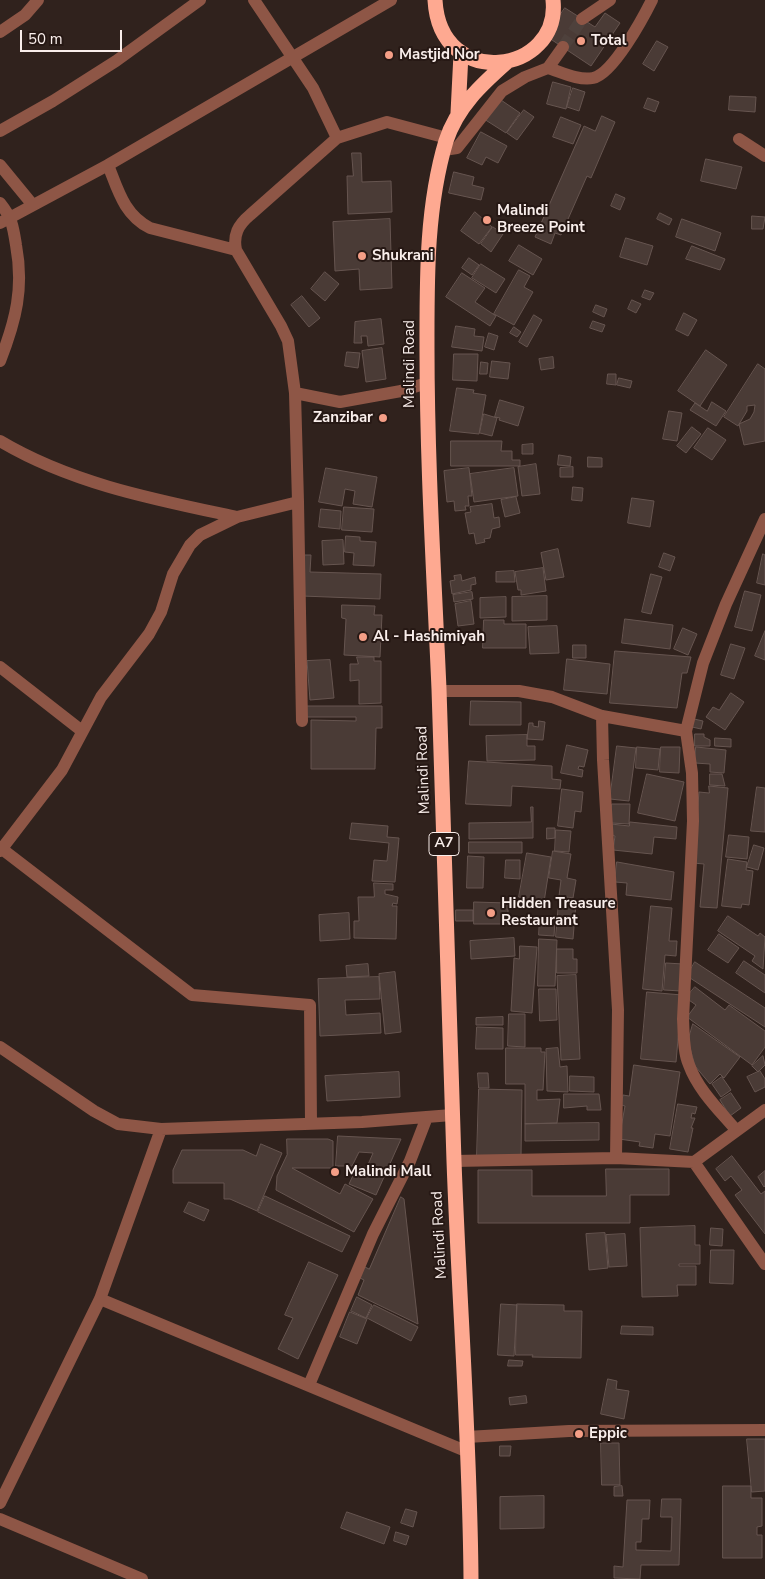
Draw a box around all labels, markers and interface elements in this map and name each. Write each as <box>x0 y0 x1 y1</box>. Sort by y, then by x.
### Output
scale bar <box>22 20 125 52</box>
text: 50 m <box>28 29 63 49</box>
place label: Total <box>591 32 626 50</box>
marker: Total <box>575 35 587 47</box>
place label: Mastjid Nor <box>399 46 480 64</box>
marker: Mastjid Nor <box>383 49 395 61</box>
place label: Malindi Breeze Point <box>497 202 585 237</box>
marker: Malindi Breeze Point <box>481 214 493 226</box>
place label: Shukrani <box>372 247 434 265</box>
marker: Shukrani <box>356 250 368 262</box>
street label: Malindi Road <box>401 320 419 408</box>
place label: Zanzibar <box>313 409 373 427</box>
marker: Zanzibar <box>377 412 389 424</box>
place label: Al - Hashimiyah <box>373 628 485 646</box>
marker: Al - Hashimiyah <box>357 631 369 643</box>
street label: Malindi Road <box>413 726 435 814</box>
road number: A7 <box>429 832 459 856</box>
place label: Hidden Treasure Restaurant <box>501 895 616 930</box>
marker: Hidden Treasure Restaurant <box>485 907 497 919</box>
place label: Malindi Mall <box>345 1163 431 1181</box>
marker: Malindi Mall <box>329 1166 341 1178</box>
street label: Malindi Road <box>429 1190 451 1280</box>
place label: Eppic <box>589 1425 627 1443</box>
marker: Eppic <box>573 1428 585 1440</box>

